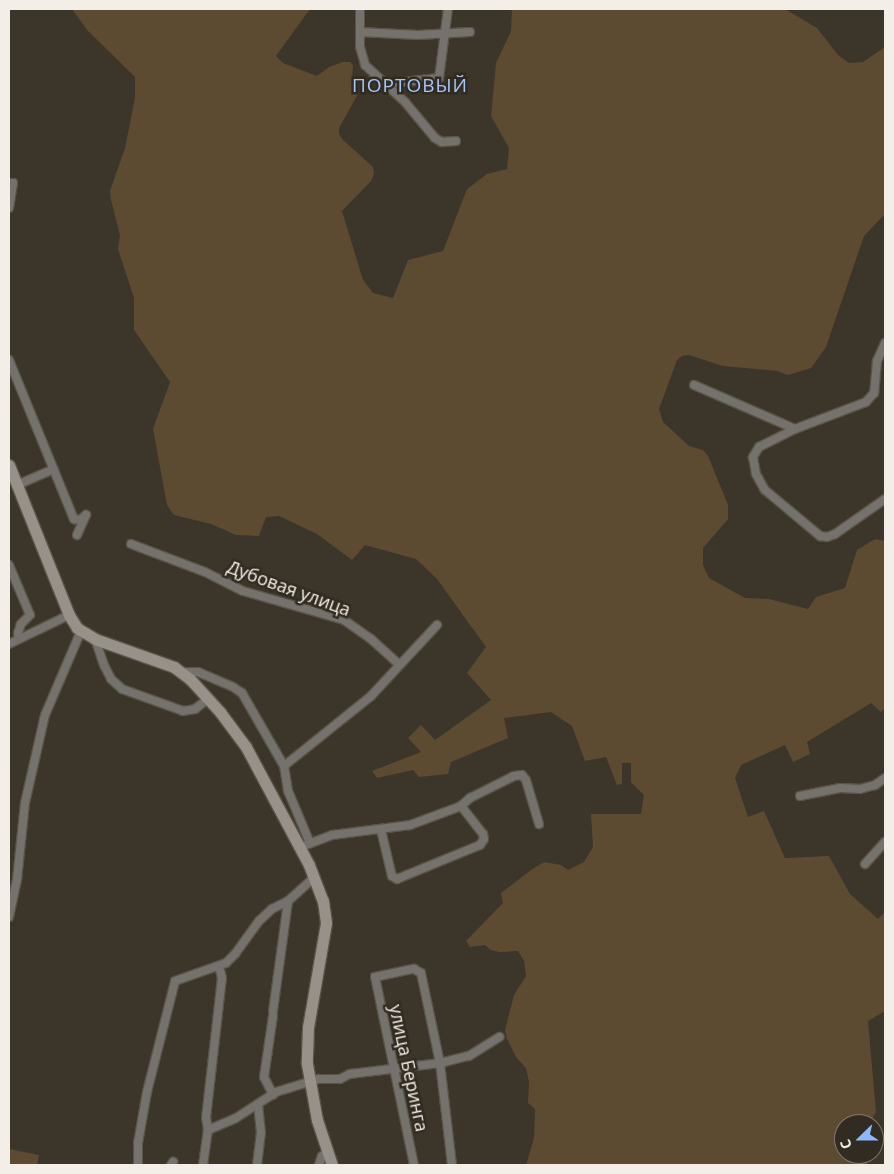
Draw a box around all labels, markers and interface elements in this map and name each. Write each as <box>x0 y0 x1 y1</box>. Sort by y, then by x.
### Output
district label: ПОРТОВЫЙ <box>351 75 469 97</box>
street label: Дубовая улица <box>224 556 354 620</box>
street label: улица Беринга <box>385 1002 433 1134</box>
north arrow <box>834 1114 884 1164</box>
text: С <box>835 1137 856 1152</box>

